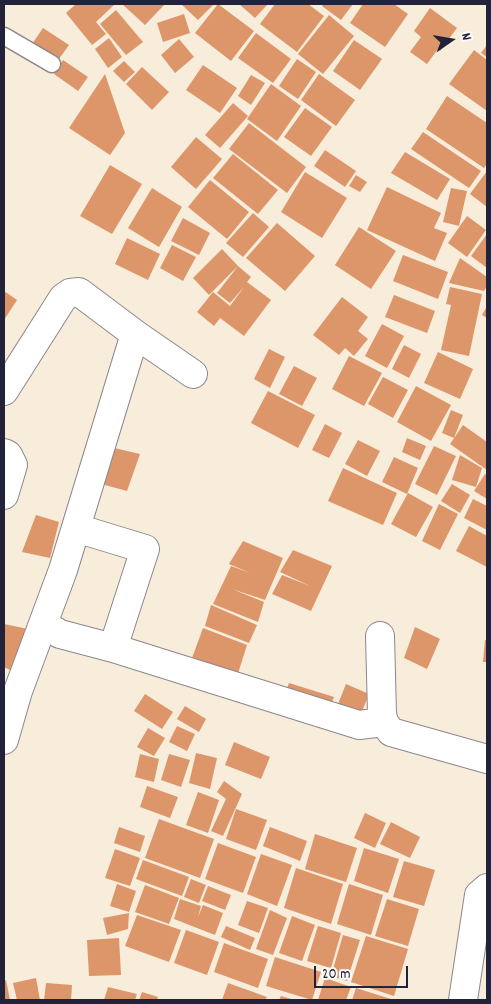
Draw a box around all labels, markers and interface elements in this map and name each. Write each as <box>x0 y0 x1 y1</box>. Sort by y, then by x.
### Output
north arrow <box>426 15 476 65</box>
text: N <box>455 31 476 42</box>
scale bar <box>316 956 410 988</box>
text: 20 m <box>322 964 350 986</box>

